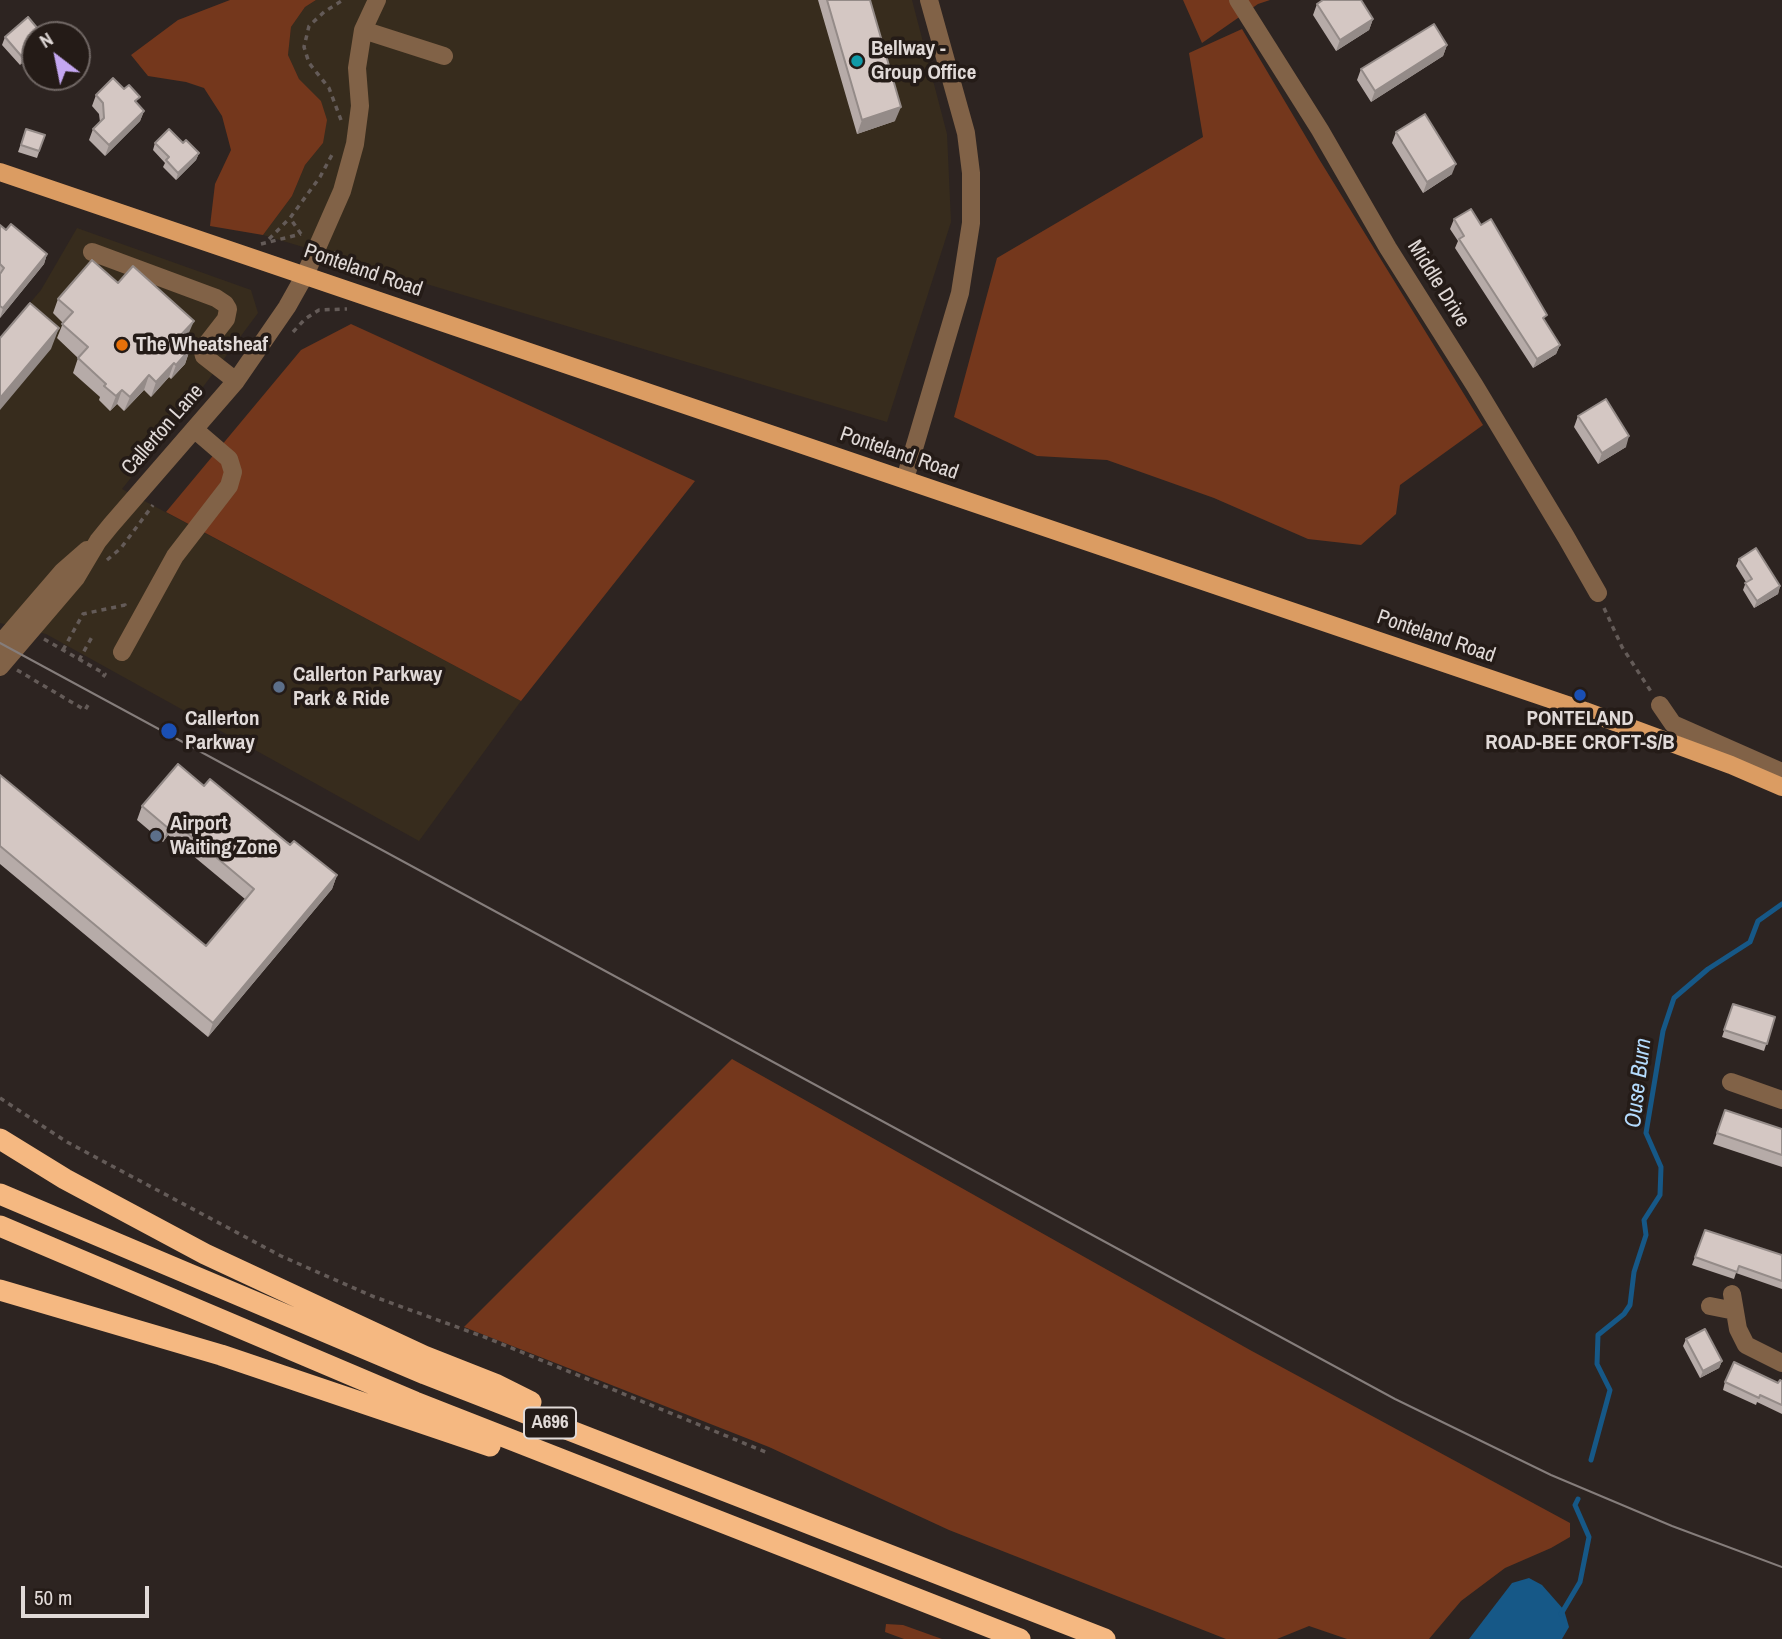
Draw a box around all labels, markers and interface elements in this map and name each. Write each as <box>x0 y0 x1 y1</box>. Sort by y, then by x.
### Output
north arrow <box>21 21 91 91</box>
text: N <box>34 26 58 54</box>
place label: Bellway - Group Office <box>871 36 976 86</box>
marker: Bellway - Group Office <box>849 53 865 69</box>
street label: Middle Drive <box>1401 236 1475 332</box>
street label: Ponteland Road <box>301 239 425 303</box>
place label: The Wheatsheaf <box>136 332 268 358</box>
marker: The Wheatsheaf <box>114 337 130 353</box>
street label: Callerton Lane <box>117 379 209 481</box>
street label: Ponteland Road <box>837 422 961 486</box>
street label: Ponteland Road <box>1374 605 1498 669</box>
place label: Callerton Parkway Park & Ride <box>293 662 442 712</box>
marker: Callerton Parkway Park & Ride <box>271 679 287 695</box>
marker: PONTELAND ROAD-BEE CROFT-S/B <box>1572 687 1588 703</box>
place label: Callerton Parkway <box>185 706 260 756</box>
place label: PONTELAND ROAD-BEE CROFT-S/B <box>1485 706 1675 756</box>
marker: Callerton Parkway <box>159 721 179 741</box>
place label: Airport Waiting Zone <box>170 811 277 861</box>
marker: Airport Waiting Zone <box>148 828 164 844</box>
water label: Ouse Burn <box>1620 1037 1658 1129</box>
road number: A696 <box>524 1408 576 1438</box>
scale bar <box>24 1572 152 1616</box>
text: 50 m <box>34 1583 72 1612</box>

